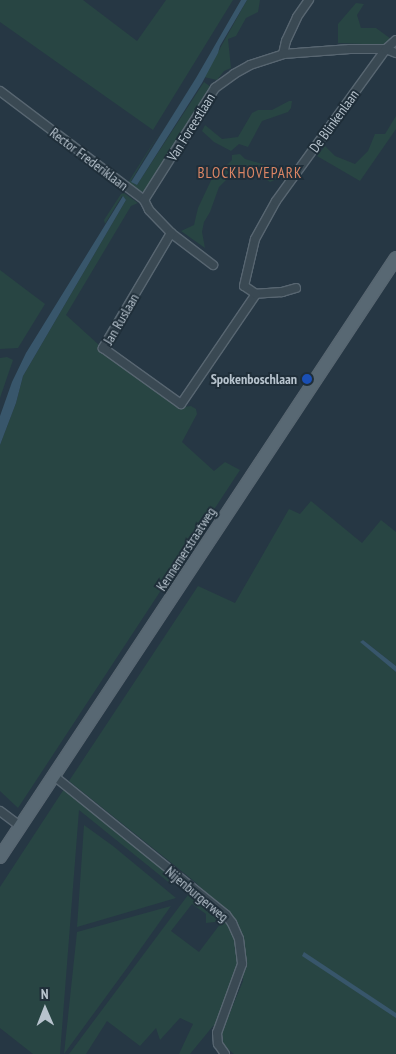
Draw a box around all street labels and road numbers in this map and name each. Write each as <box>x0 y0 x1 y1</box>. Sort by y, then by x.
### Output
street label: De Blinkenlaan <box>306 87 362 155</box>
street label: Van Foreestlaan <box>163 90 219 164</box>
street label: Rector Frederiklaan <box>47 124 131 194</box>
street label: Jan Ruslaan <box>100 290 142 348</box>
street label: Kennemerstraatweg <box>153 504 219 594</box>
street label: Nijenburgerweg <box>162 863 232 925</box>

